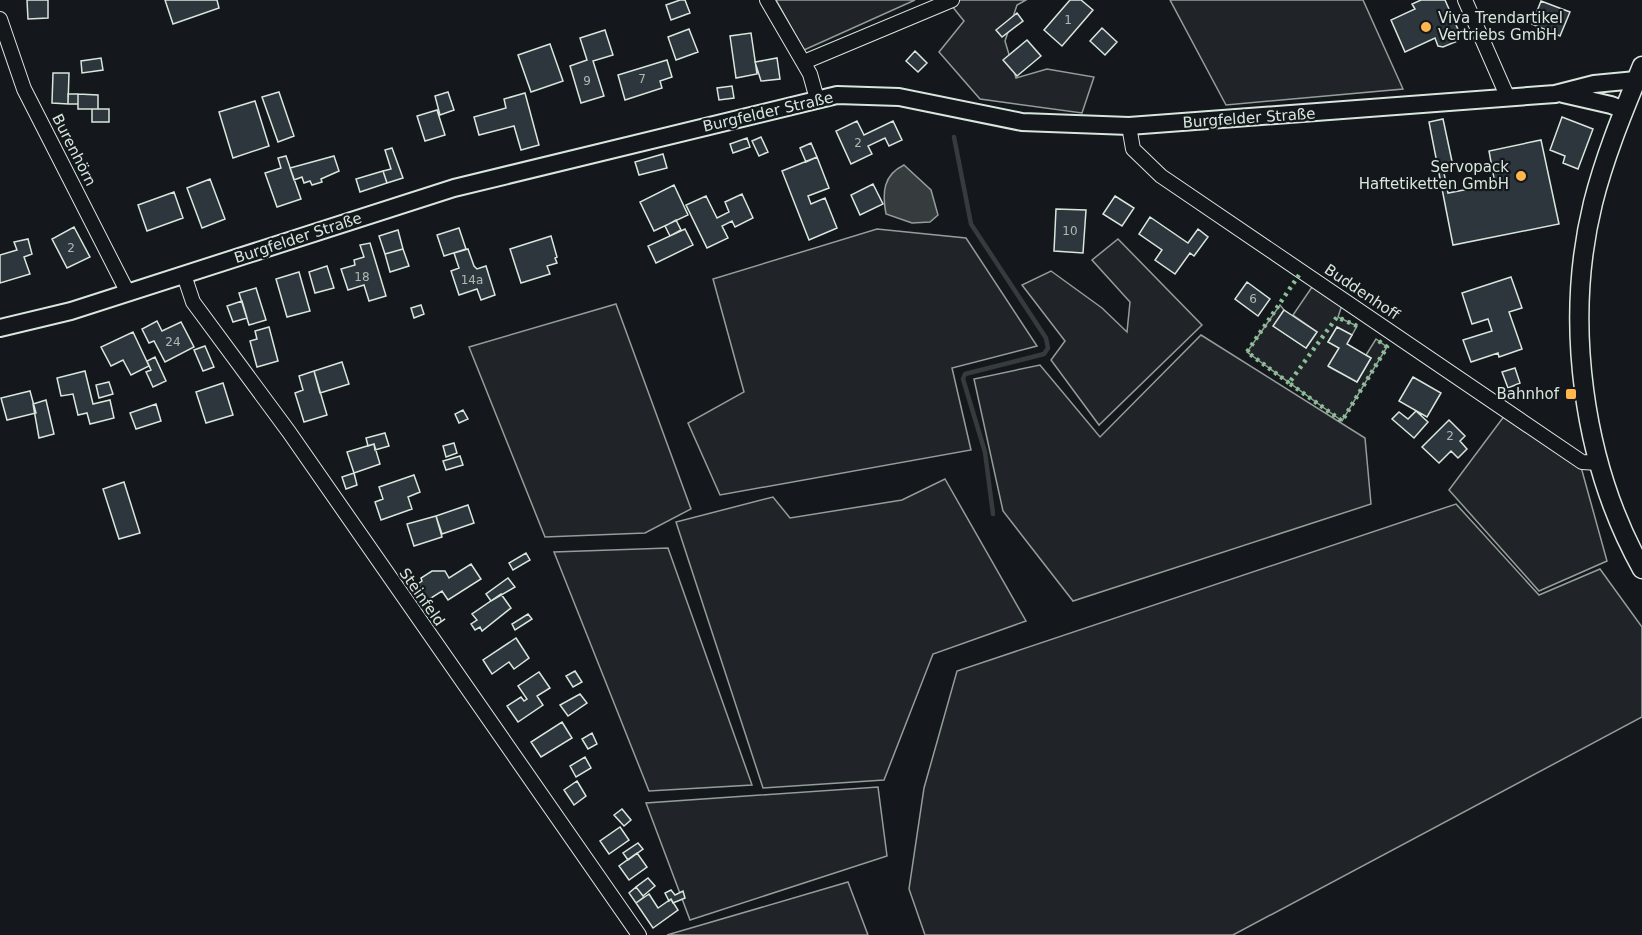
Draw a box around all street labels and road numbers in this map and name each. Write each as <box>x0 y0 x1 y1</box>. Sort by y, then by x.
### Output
street label: Burgfelder Straße <box>701 88 835 136</box>
street label: Burgfelder Straße <box>1182 104 1316 132</box>
street label: Burenhörn <box>48 111 100 189</box>
street label: Burgfelder Straße <box>232 209 364 267</box>
street label: Buddenhoff <box>1321 260 1403 324</box>
street label: Steinfeld <box>396 565 448 629</box>

